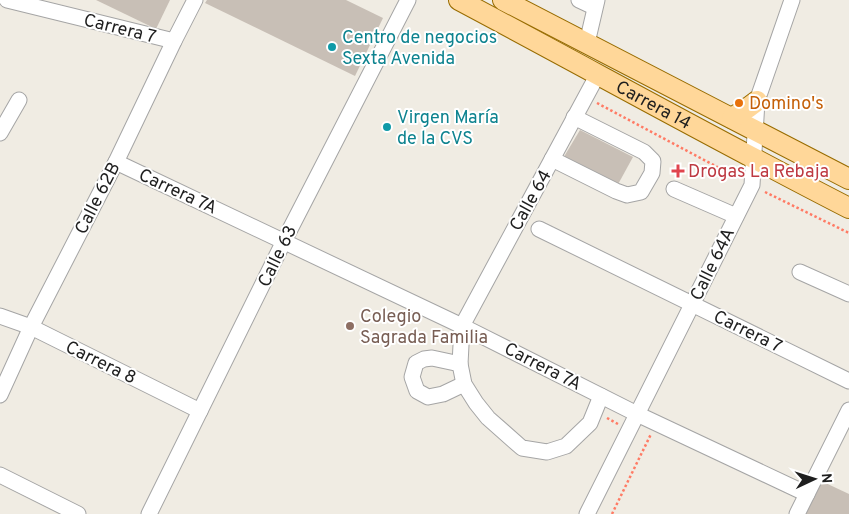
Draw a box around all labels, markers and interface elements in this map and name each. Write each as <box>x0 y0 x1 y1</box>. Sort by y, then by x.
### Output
street label: Carrera 7 <box>81 9 158 50</box>
place label: Centro de negocios Sexta Avenida <box>342 27 497 71</box>
marker: Centro de negocios Sexta Avenida <box>326 41 338 53</box>
street label: Carrera 14 <box>611 76 695 136</box>
place label: Domino's <box>749 93 824 116</box>
marker: Domino's <box>733 97 745 109</box>
place label: Virgen María de la CVS <box>397 107 499 151</box>
marker: Virgen María de la CVS <box>381 121 393 133</box>
street label: Calle 62B <box>70 159 126 239</box>
place label: Drogas La Rebaja <box>688 161 829 184</box>
street label: Carrera 7A <box>135 164 220 221</box>
marker: Drogas La Rebaja <box>672 165 684 177</box>
street label: Calle 64 <box>505 166 557 235</box>
street label: Calle 63 <box>254 222 303 291</box>
street label: Calle 64A <box>686 224 741 305</box>
place label: Colegio Sagrada Familia <box>360 306 488 350</box>
street label: Carrera 7 <box>709 306 786 359</box>
marker: Colegio Sagrada Familia <box>344 320 356 332</box>
street label: Carrera 8 <box>61 336 140 390</box>
street label: Carrera 7A <box>500 338 585 397</box>
north arrow <box>789 454 839 504</box>
text: N <box>817 473 834 484</box>

